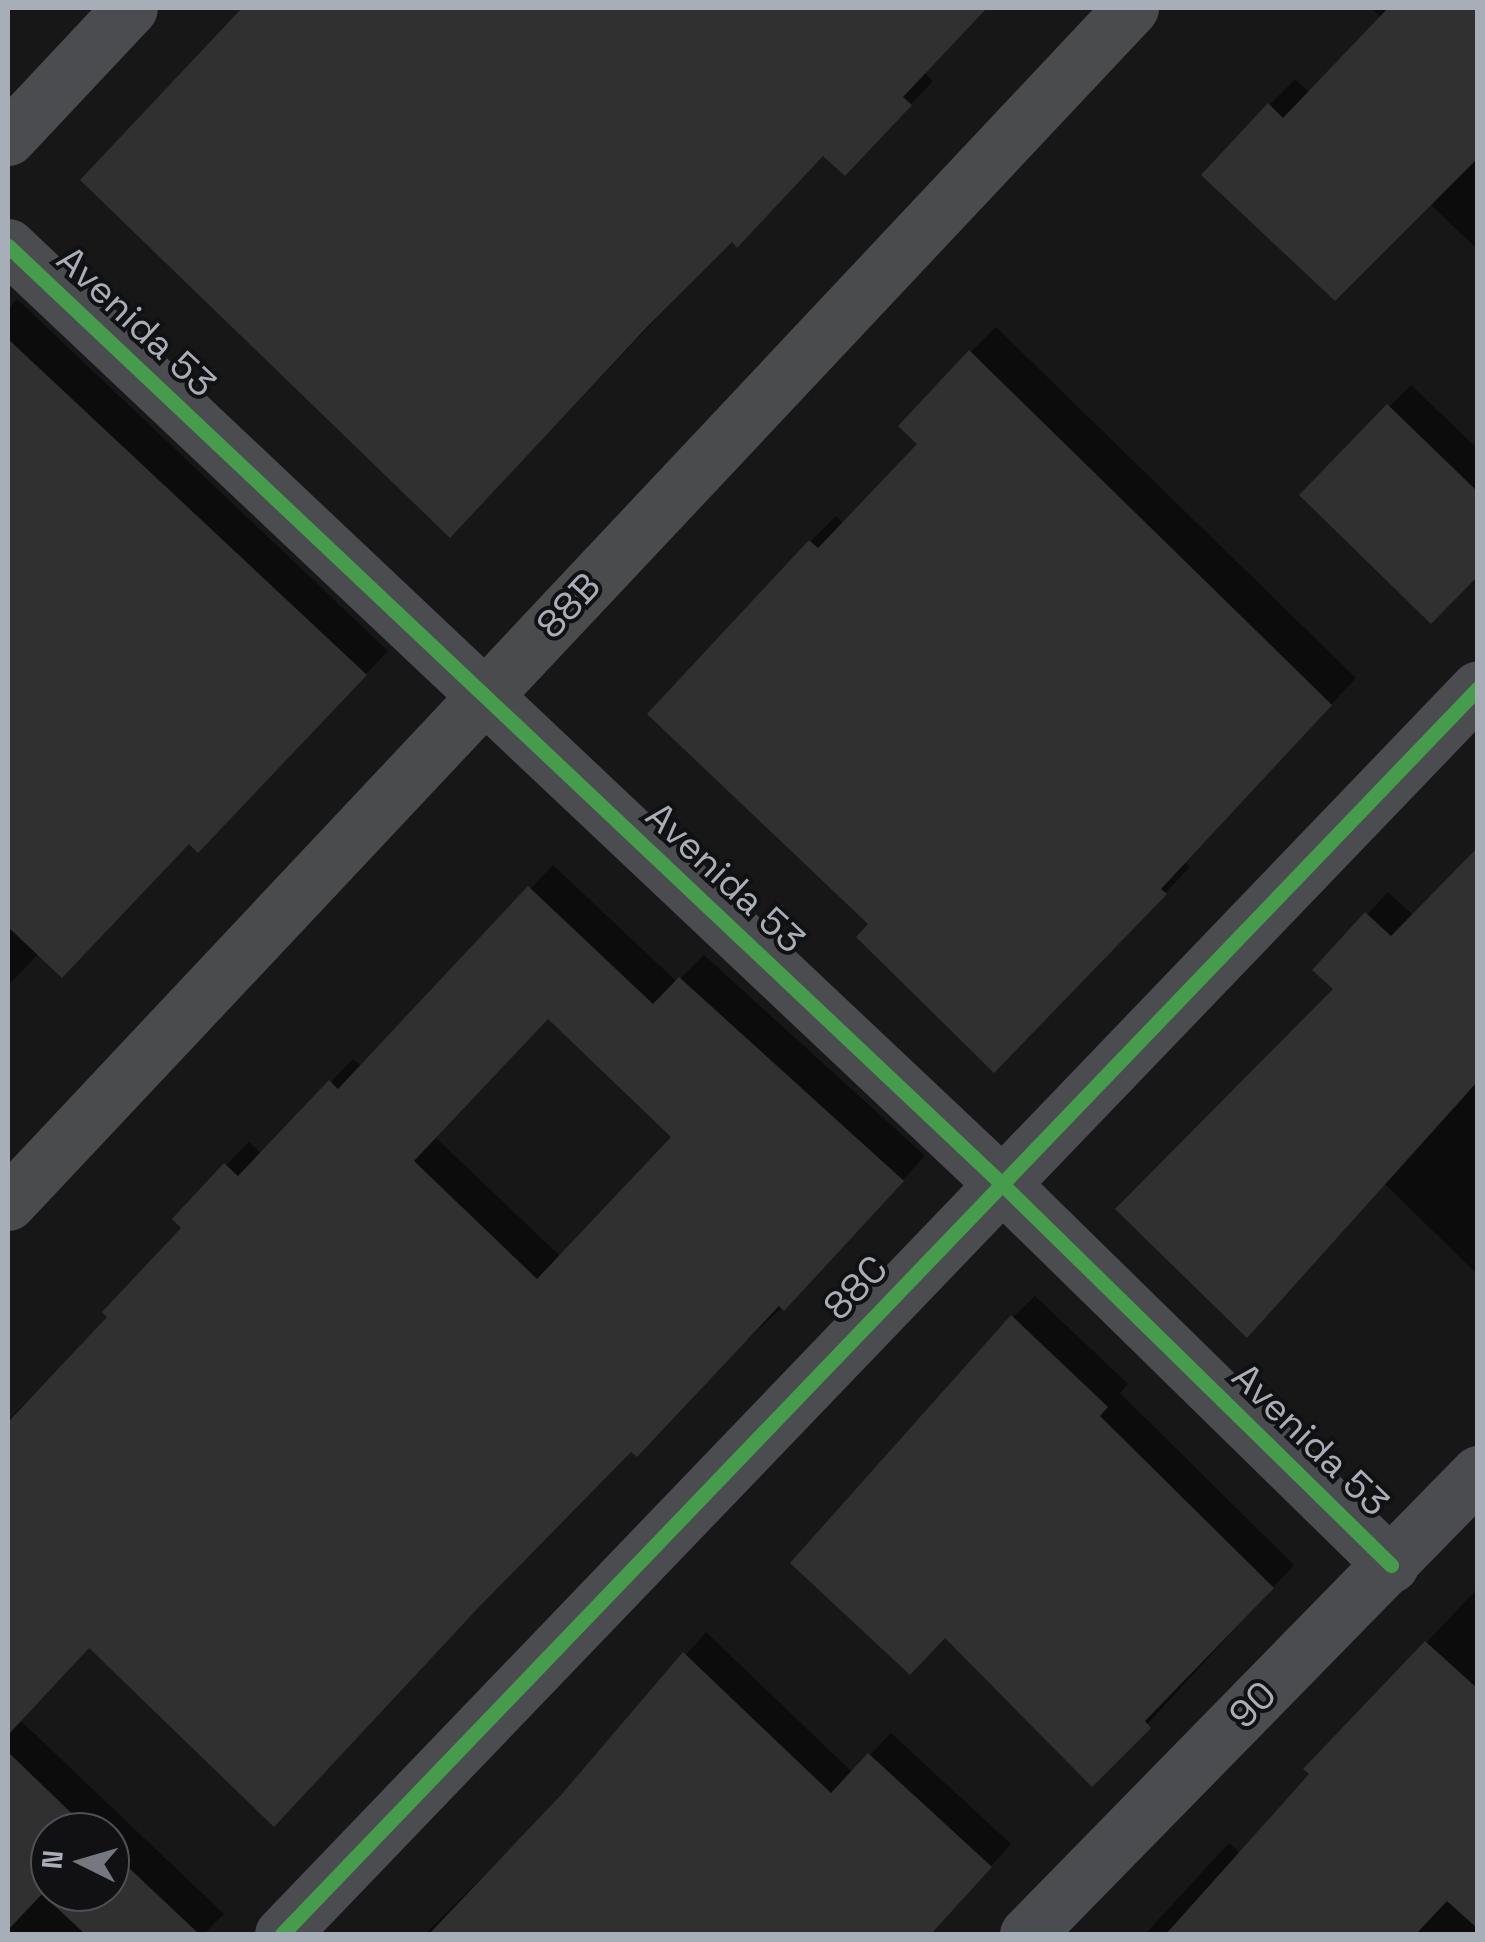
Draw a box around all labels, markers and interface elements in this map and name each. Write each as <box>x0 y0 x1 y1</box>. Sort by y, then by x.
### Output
street label: Avenida 53 <box>47 237 225 407</box>
street label: 88B <box>528 564 610 648</box>
street label: Avenida 53 <box>636 793 814 963</box>
street label: 88C <box>815 1246 897 1330</box>
street label: Avenida 53 <box>1222 1354 1398 1526</box>
street label: 90 <box>1220 1672 1286 1738</box>
north arrow <box>30 1812 130 1912</box>
text: N <box>33 1849 71 1870</box>

